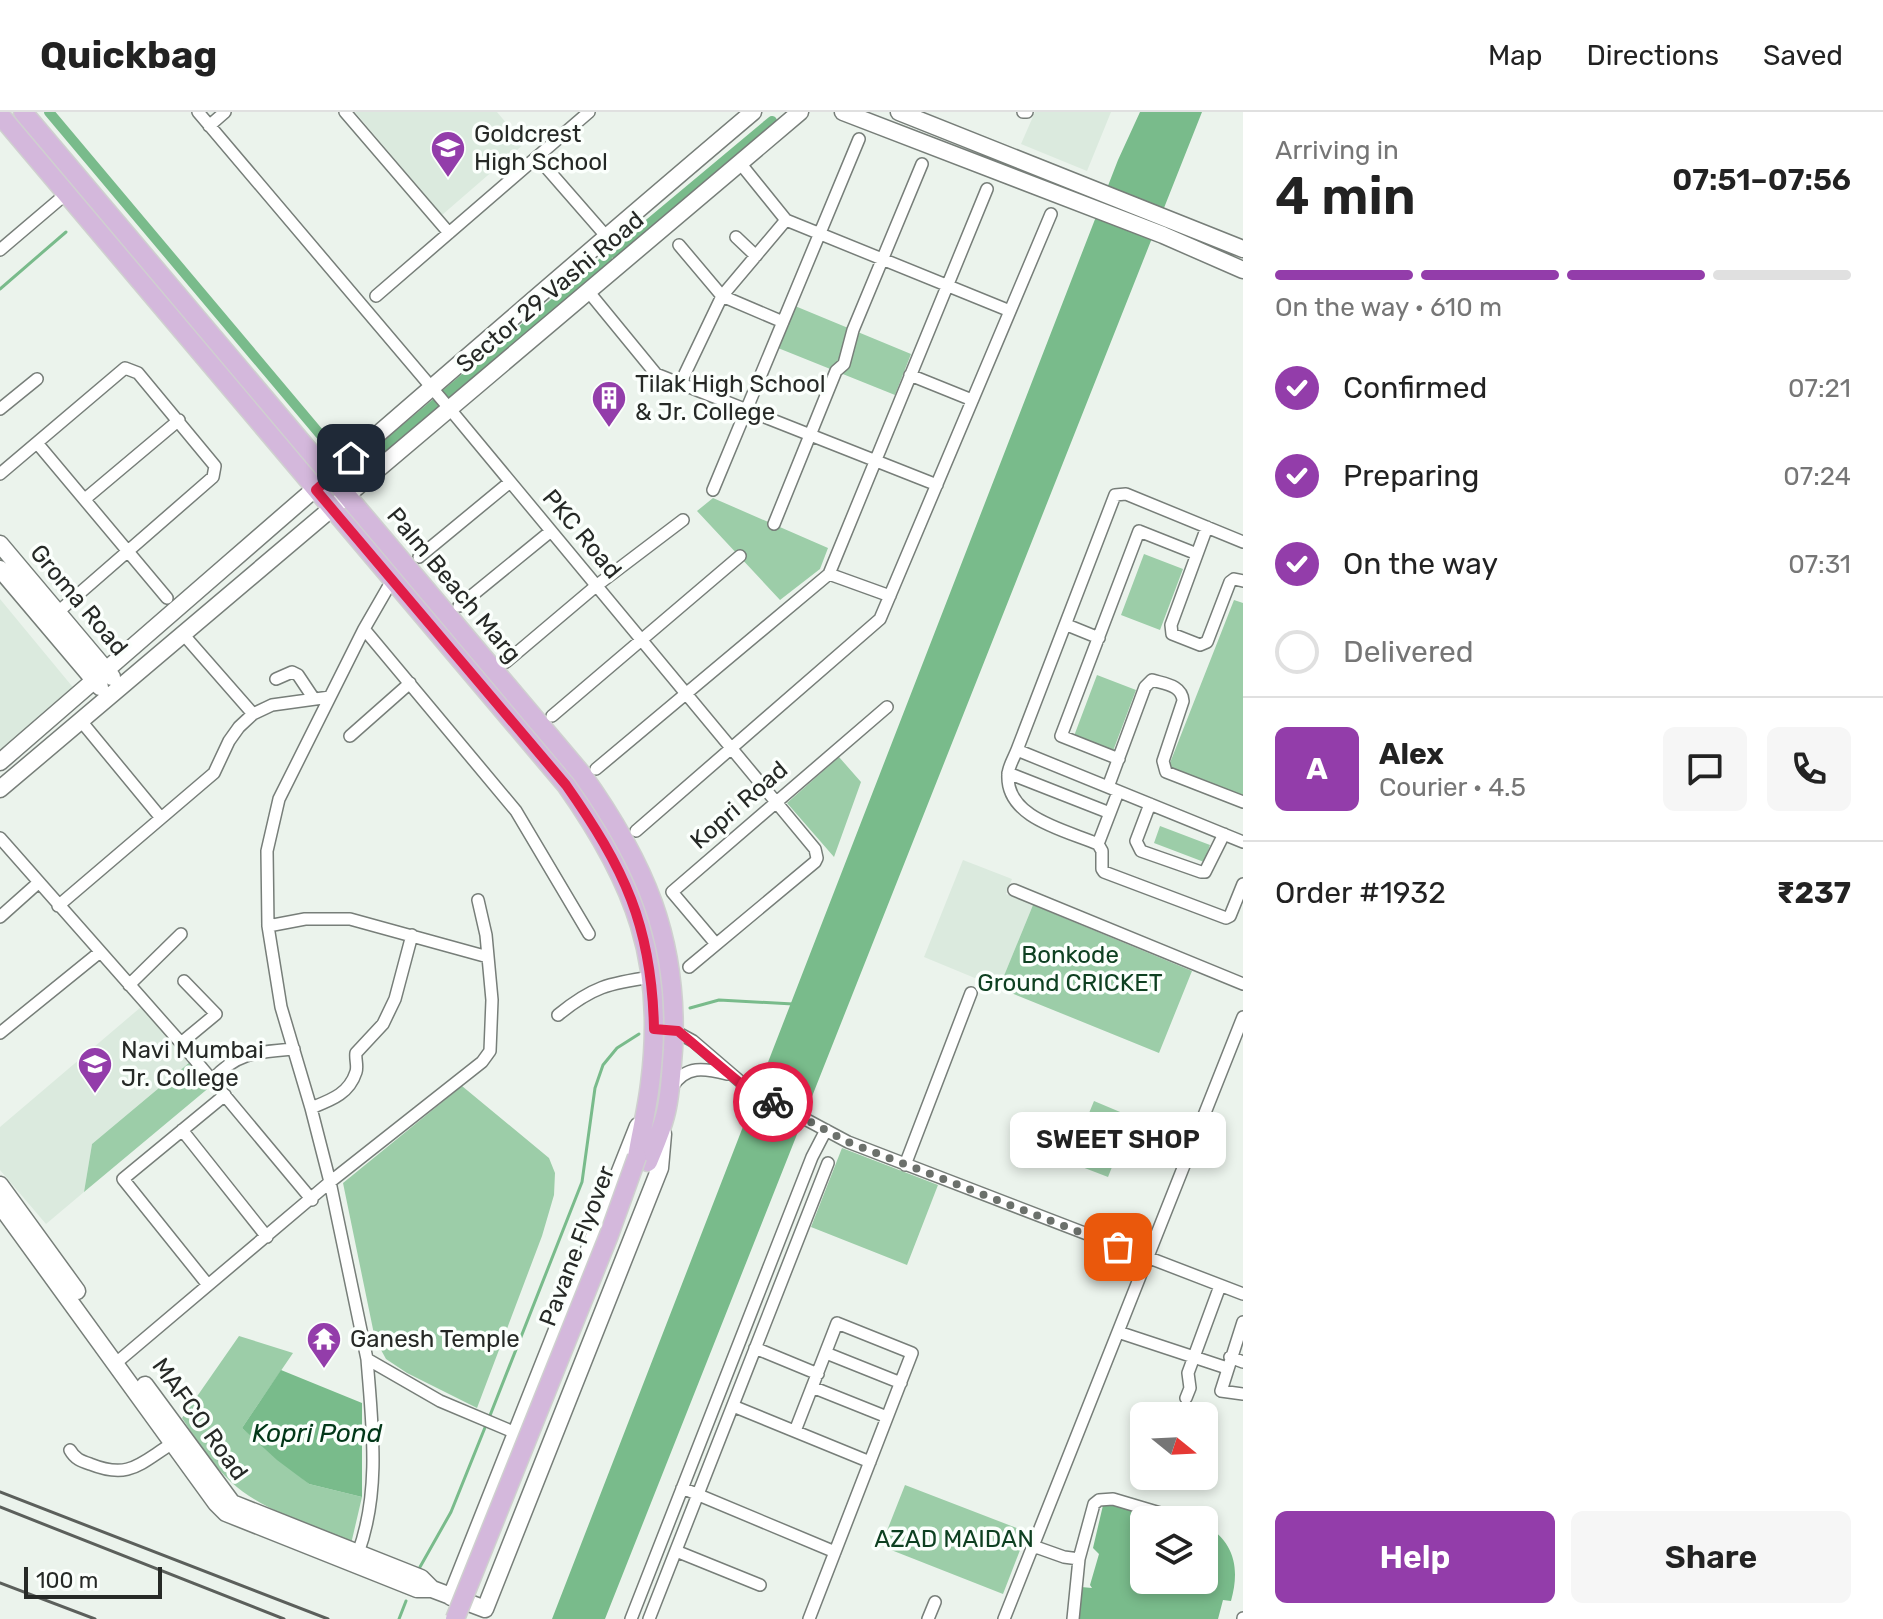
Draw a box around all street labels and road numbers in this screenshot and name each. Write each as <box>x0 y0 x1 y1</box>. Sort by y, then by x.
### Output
street label: Sector 29 Vashi Road <box>451 205 649 379</box>
street label: PKC Road <box>537 484 627 584</box>
street label: Palm Beach Marg <box>381 502 527 668</box>
street label: Groma Road <box>24 539 134 661</box>
street label: Kopri Road <box>685 755 793 855</box>
street label: Pavane Flyover <box>534 1162 620 1330</box>
street label: MAFCO Road <box>146 1353 254 1485</box>

